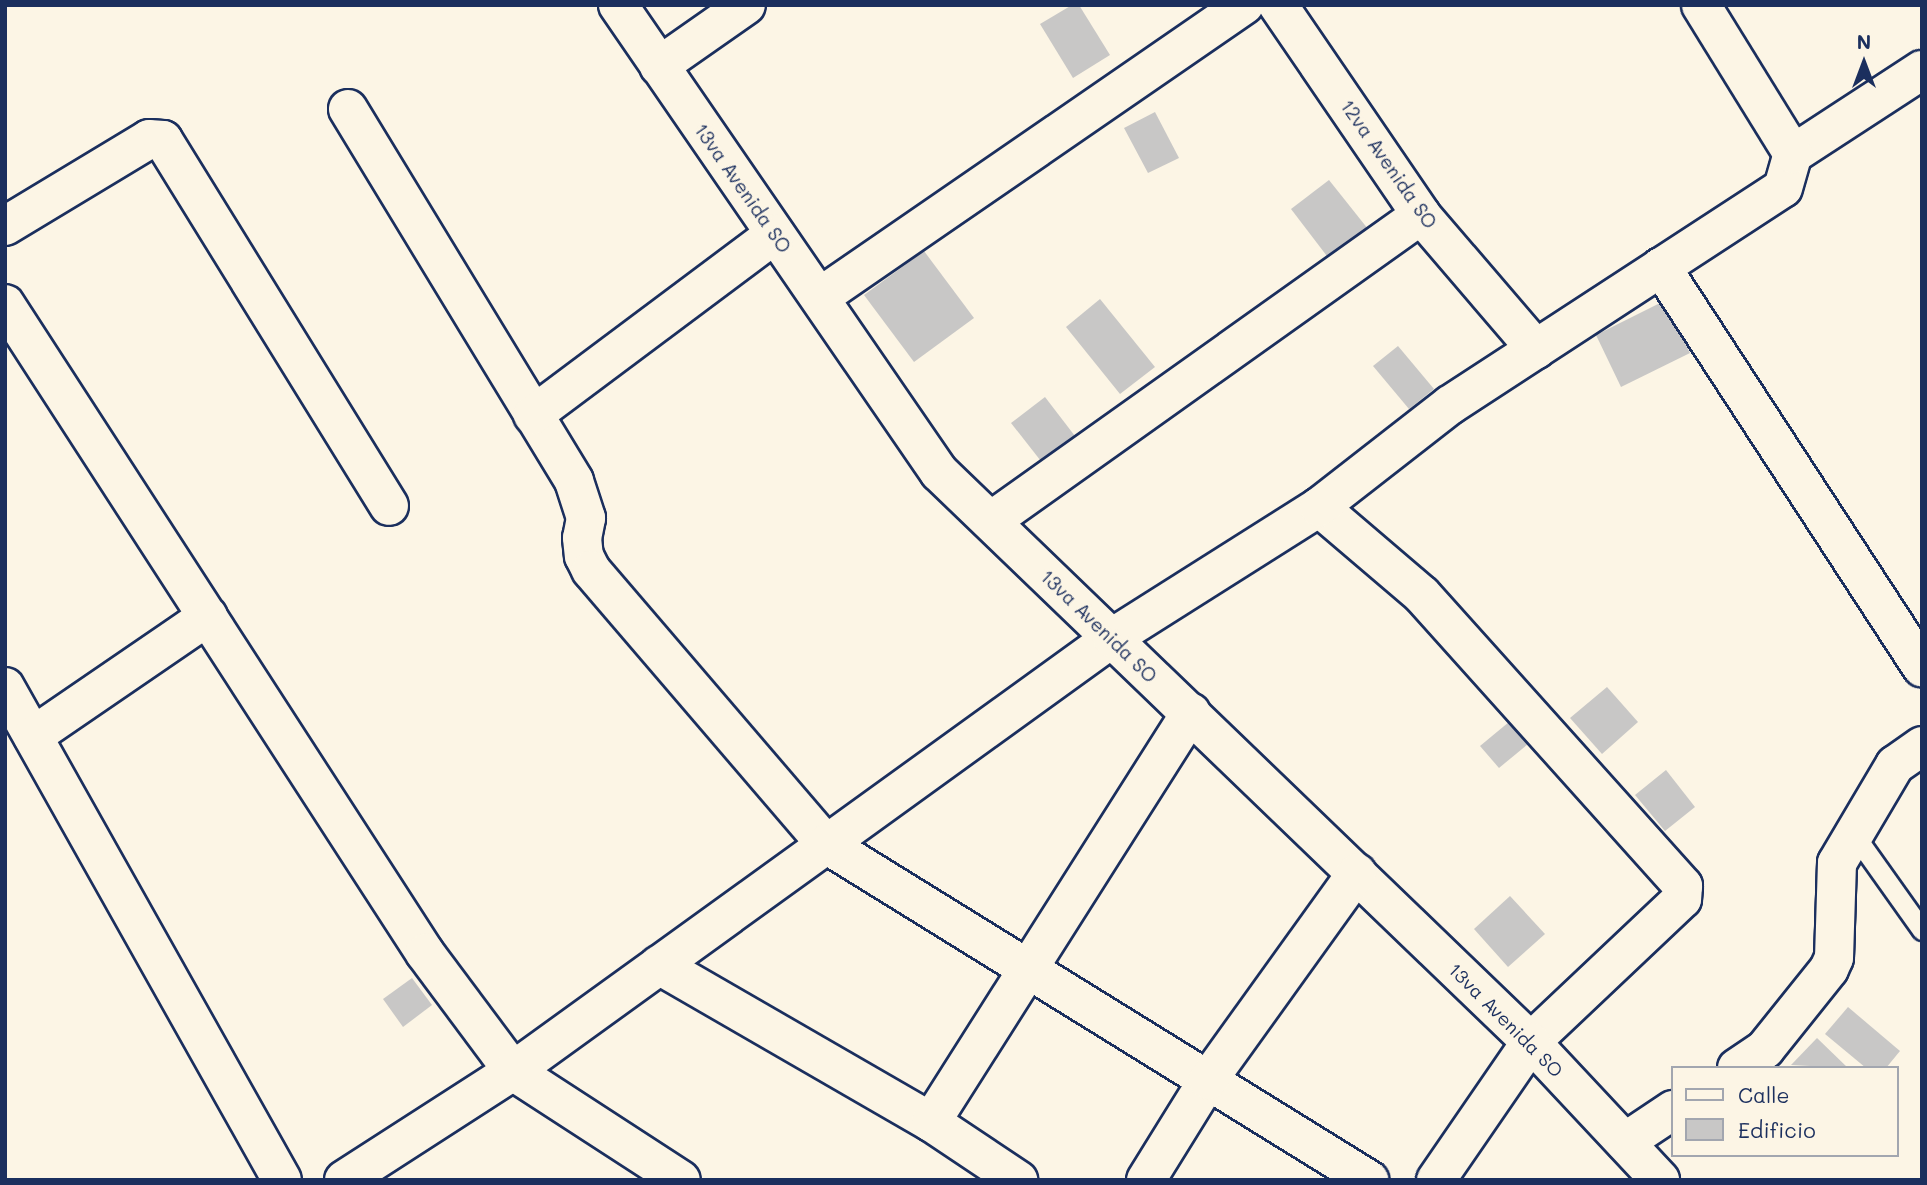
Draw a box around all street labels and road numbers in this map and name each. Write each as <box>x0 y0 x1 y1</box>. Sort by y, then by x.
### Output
street label: 12va Avenida SO <box>1336 95 1442 233</box>
street label: 13va Avenida SO <box>690 119 796 257</box>
street label: 13va Avenida SO <box>1036 565 1162 687</box>
street label: 13va Avenida SO <box>1444 958 1568 1082</box>

